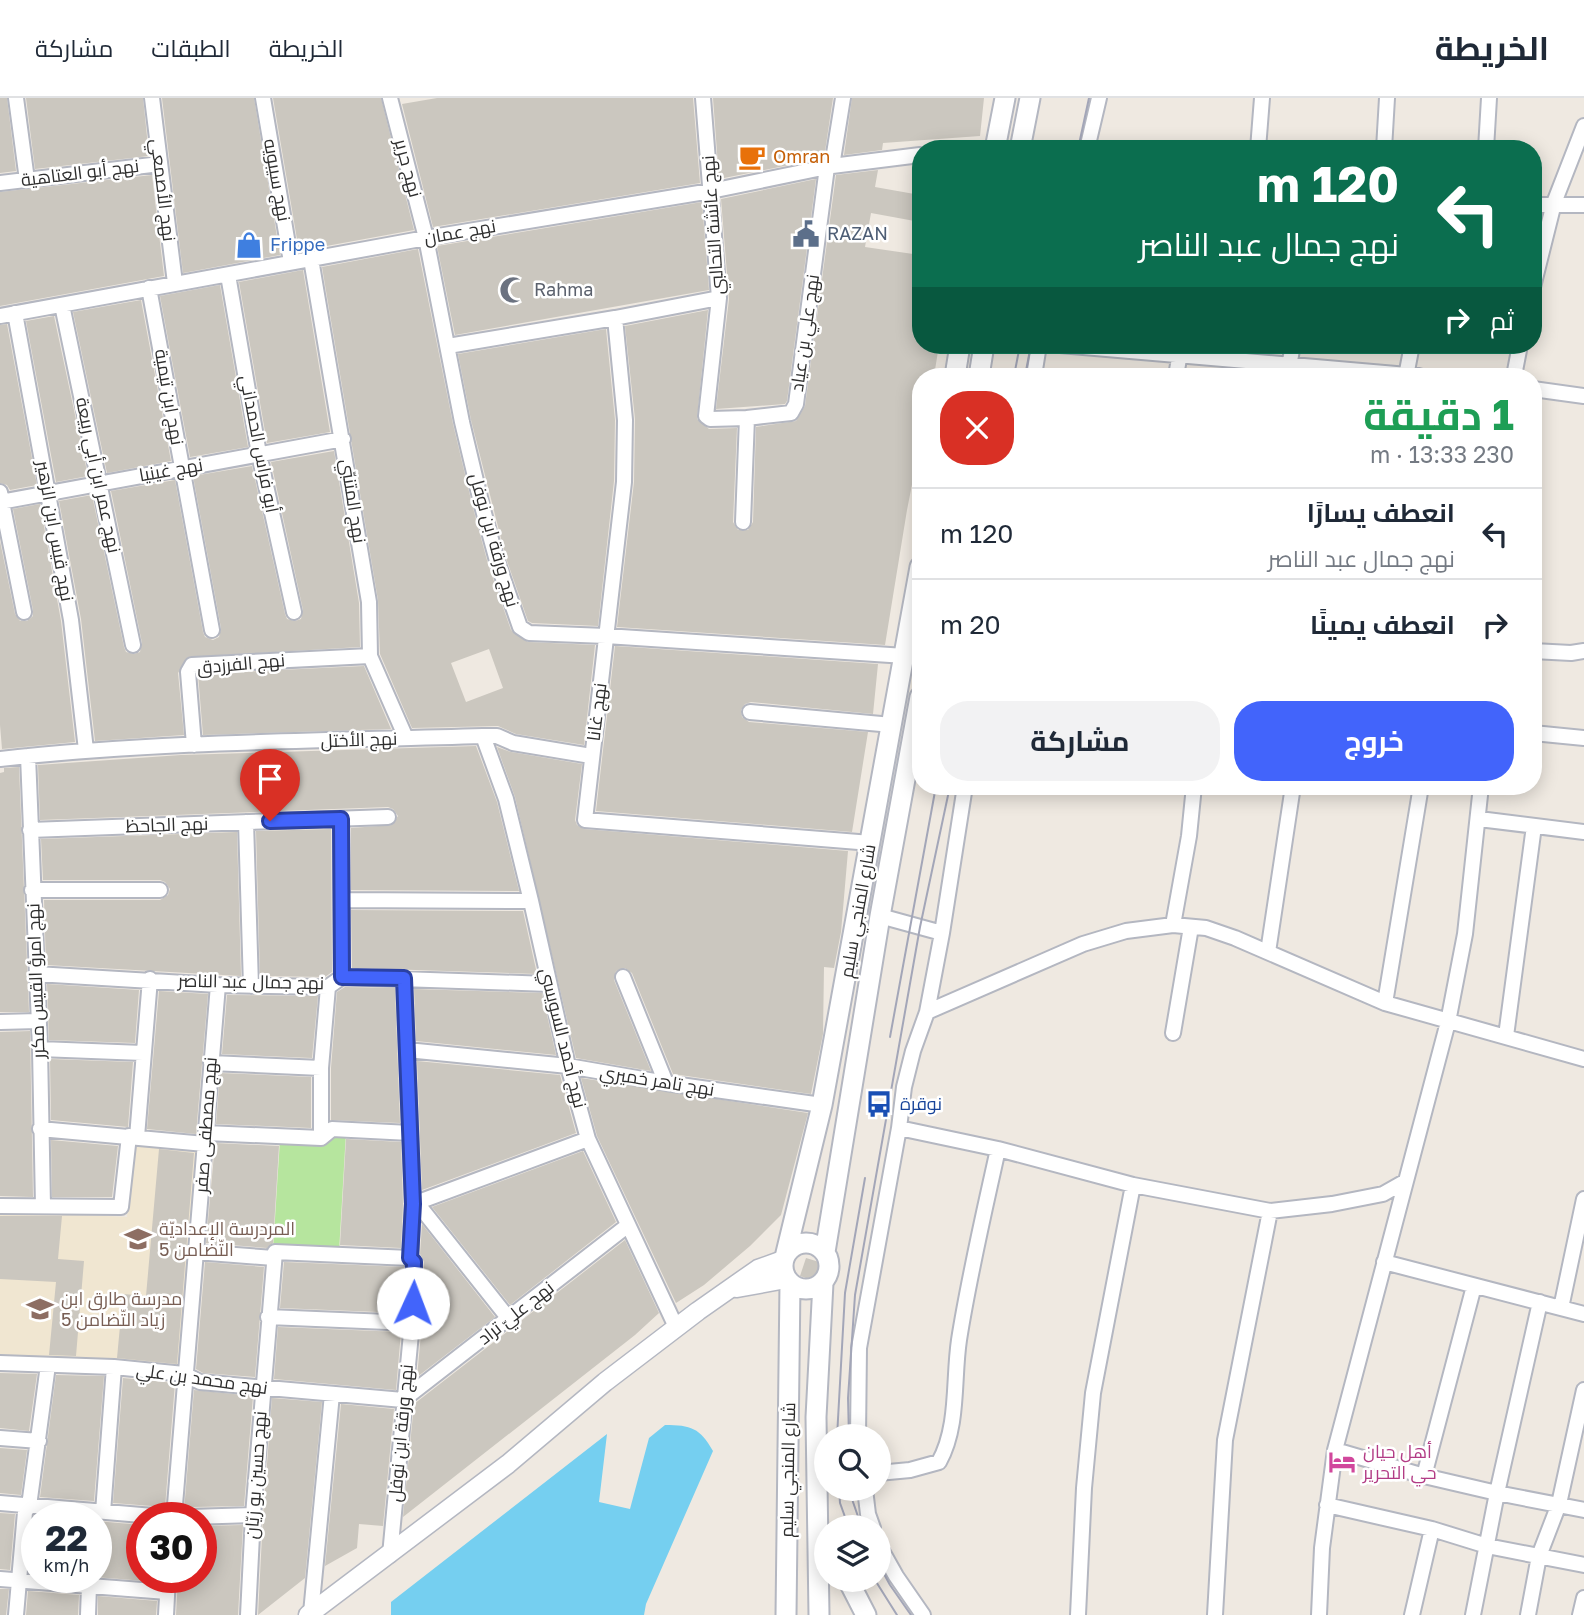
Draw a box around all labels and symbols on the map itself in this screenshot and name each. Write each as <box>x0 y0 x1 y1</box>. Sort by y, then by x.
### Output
street label: نهج جرير <box>388 135 427 200</box>
street label: نهج الأصمعي <box>143 137 181 243</box>
street label: نهج سيبويه <box>258 137 296 223</box>
cafe icon: Omran <box>737 142 767 172</box>
place label: Omran <box>773 145 830 167</box>
street label: نهج أبو العتاهية <box>20 154 140 192</box>
street label: نهج عائشة التحالبي <box>696 154 732 296</box>
street label: نهج عمان <box>422 214 498 250</box>
public building icon: RAZAN <box>791 219 821 249</box>
place label: RAZAN <box>827 222 888 244</box>
shop icon: Frippe <box>234 230 264 260</box>
place label: Frippe <box>270 233 325 255</box>
street label: نهج علي بن عياد <box>785 273 827 394</box>
mosque icon: Rahma <box>498 275 528 305</box>
place label: Rahma <box>534 278 593 300</box>
street label: نهج ابن تيمية <box>149 347 189 447</box>
street label: أبو فراس الحمداني <box>232 373 284 516</box>
street label: نهج عمر ابن أبي ربيعة <box>68 395 126 556</box>
street label: نهج غينيا <box>137 453 205 487</box>
street label: نهج المتنبّي <box>333 457 372 545</box>
street label: نهج قيس ابن الزهير <box>31 458 79 603</box>
street label: نهج ورقة ابن نوفل <box>463 470 525 610</box>
street label: نهج الفرزدق <box>196 648 286 680</box>
street label: نهج غانا <box>582 681 612 743</box>
street label: نهج الأختل <box>320 727 398 753</box>
pin <box>240 749 300 821</box>
street label: نهج الجاحظ <box>125 812 209 838</box>
street label: شارع المنجي سليم <box>834 842 884 980</box>
street label: نهج امرؤ القيس مكرر <box>21 903 51 1060</box>
street label: نهج أحمد السويسي <box>533 965 592 1111</box>
street label: نهج جمال عبد الناصر <box>177 969 324 995</box>
street label: نهج مصطفى صفر <box>189 1056 223 1195</box>
street label: نهج تاهر خميري <box>598 1060 716 1104</box>
bus stop icon: نوقرة <box>864 1089 894 1119</box>
place label: نوقرة <box>900 1092 942 1115</box>
place label: المردرسة الإعداديّة التّضامن 5 <box>159 1217 295 1261</box>
school or university icon: المردرسة الإعداديّة التّضامن 5 <box>123 1224 153 1254</box>
position arrow <box>376 1266 450 1340</box>
street label: نهج عليّ تراد <box>473 1276 560 1352</box>
place label: مدرسة طارق ابن زياد التّضامن 5 <box>61 1287 182 1331</box>
school or university icon: مدرسة طارق ابن زياد التّضامن 5 <box>25 1294 55 1324</box>
street label: نهج محمد بن علي <box>134 1358 269 1402</box>
street label: نهج ورقة ابن نوفل <box>383 1363 419 1503</box>
street label: شارع المنجي سليم <box>775 1402 803 1538</box>
street label: نهج حسين بو زيّان <box>240 1410 272 1540</box>
place label: أهل حيان حي التحرير <box>1362 1440 1436 1487</box>
hotel icon: أهل حيان حي التحرير <box>1327 1447 1357 1477</box>
speed limit sign: 30 <box>126 1502 217 1593</box>

